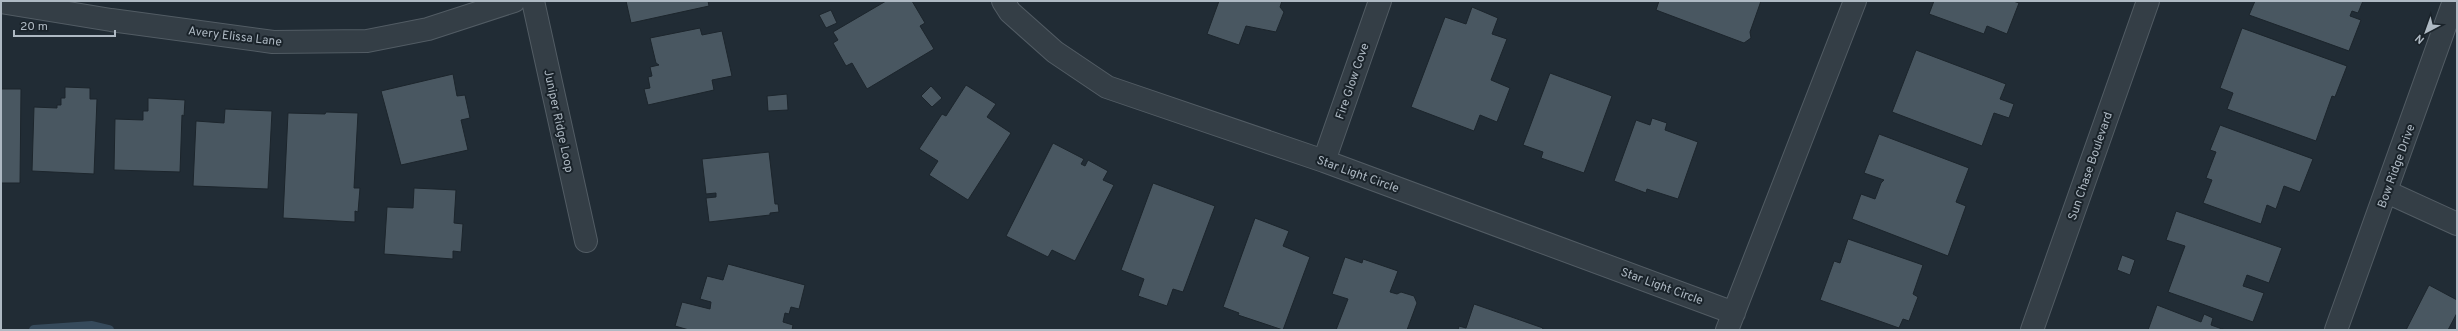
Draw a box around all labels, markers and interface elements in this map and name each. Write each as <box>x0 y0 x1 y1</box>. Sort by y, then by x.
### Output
scale bar <box>14 12 115 38</box>
north arrow <box>2406 12 2446 52</box>
text: 20 m <box>20 19 48 35</box>
street label: Avery Elissa Lane <box>187 23 283 51</box>
text: N <box>2413 31 2428 47</box>
street label: Fire Glow Cove <box>1332 41 1374 122</box>
street label: Juniper Ridge Loop <box>539 68 577 174</box>
street label: Sun Chase Boulevard <box>2065 110 2117 223</box>
street label: Bow Ridge Drive <box>2374 122 2420 210</box>
street label: Star Light Circle <box>1314 153 1401 197</box>
street label: Star Light Circle <box>1618 265 1705 309</box>

